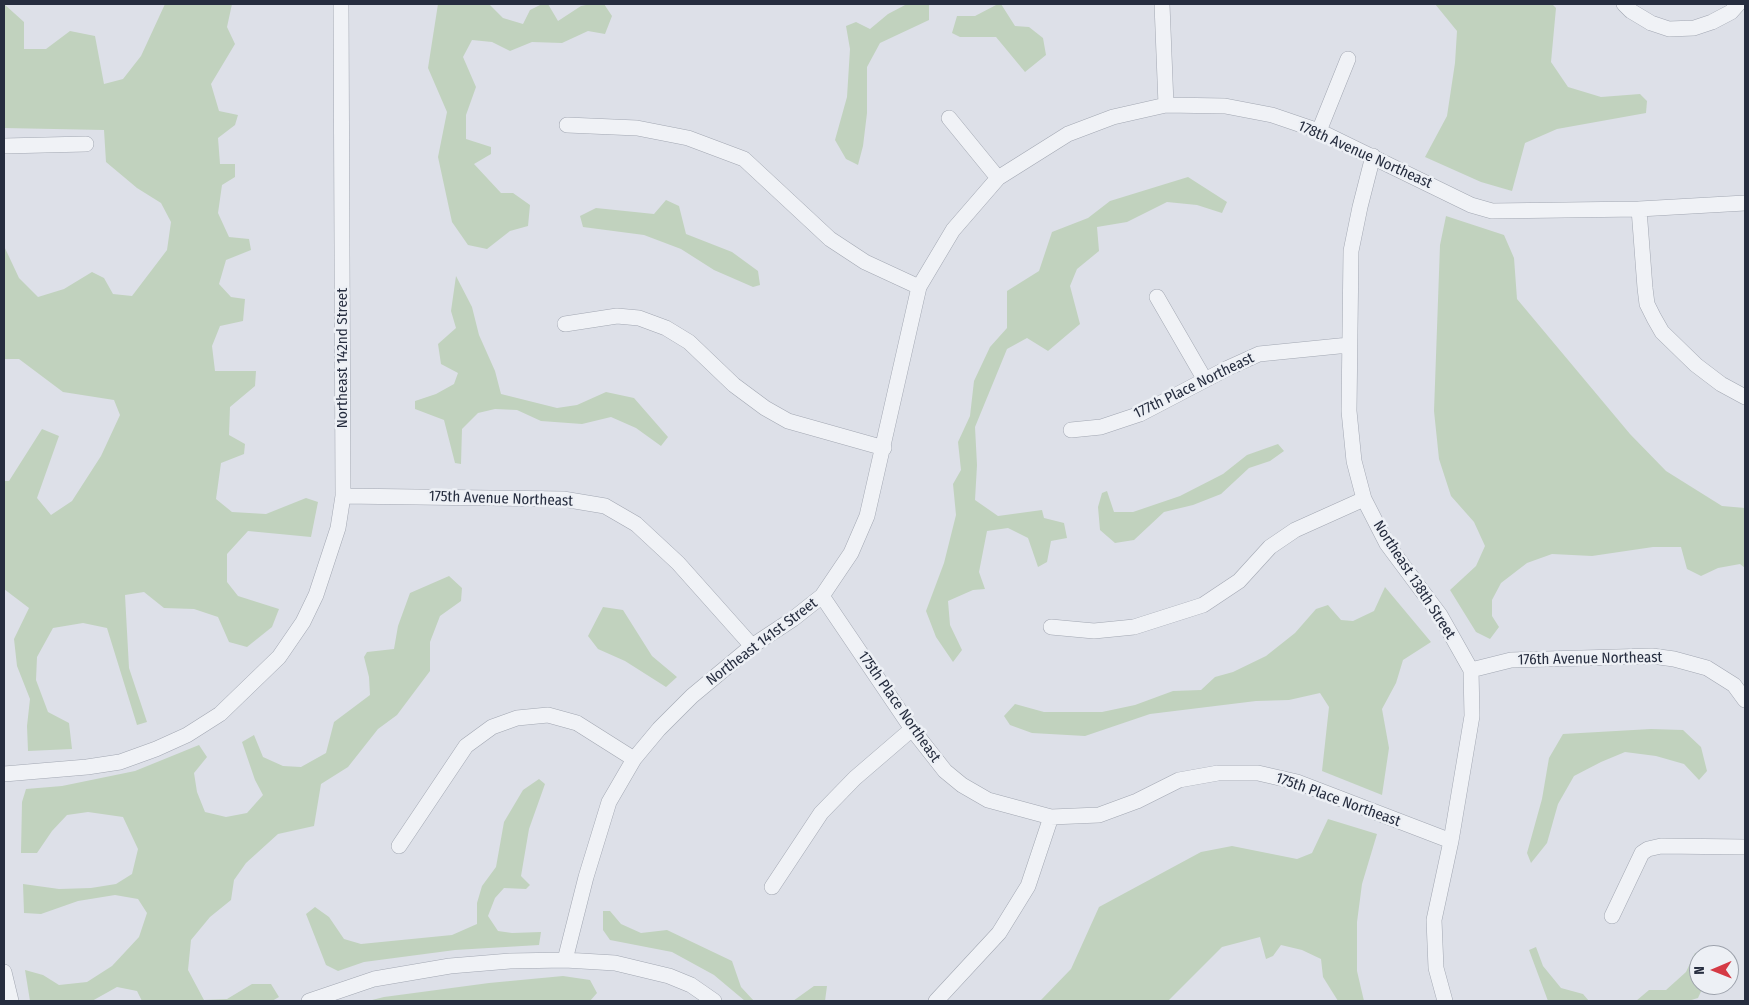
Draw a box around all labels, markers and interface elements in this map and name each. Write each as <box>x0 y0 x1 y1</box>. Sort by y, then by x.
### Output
street label: 178th Avenue Northeast <box>1295 117 1435 193</box>
street label: Northeast 142nd Street <box>334 288 352 428</box>
street label: 177th Place Northeast <box>1131 349 1257 423</box>
street label: 175th Avenue Northeast <box>429 487 573 511</box>
street label: Northeast 138th Street <box>1369 517 1459 643</box>
street label: Northeast 141st Street <box>703 594 821 690</box>
street label: 175th Place Northeast <box>854 648 944 766</box>
street label: 176th Avenue Northeast <box>1517 649 1663 669</box>
street label: 175th Place Northeast <box>1273 769 1403 831</box>
north arrow <box>1689 945 1739 995</box>
text: N <box>1691 966 1708 975</box>

